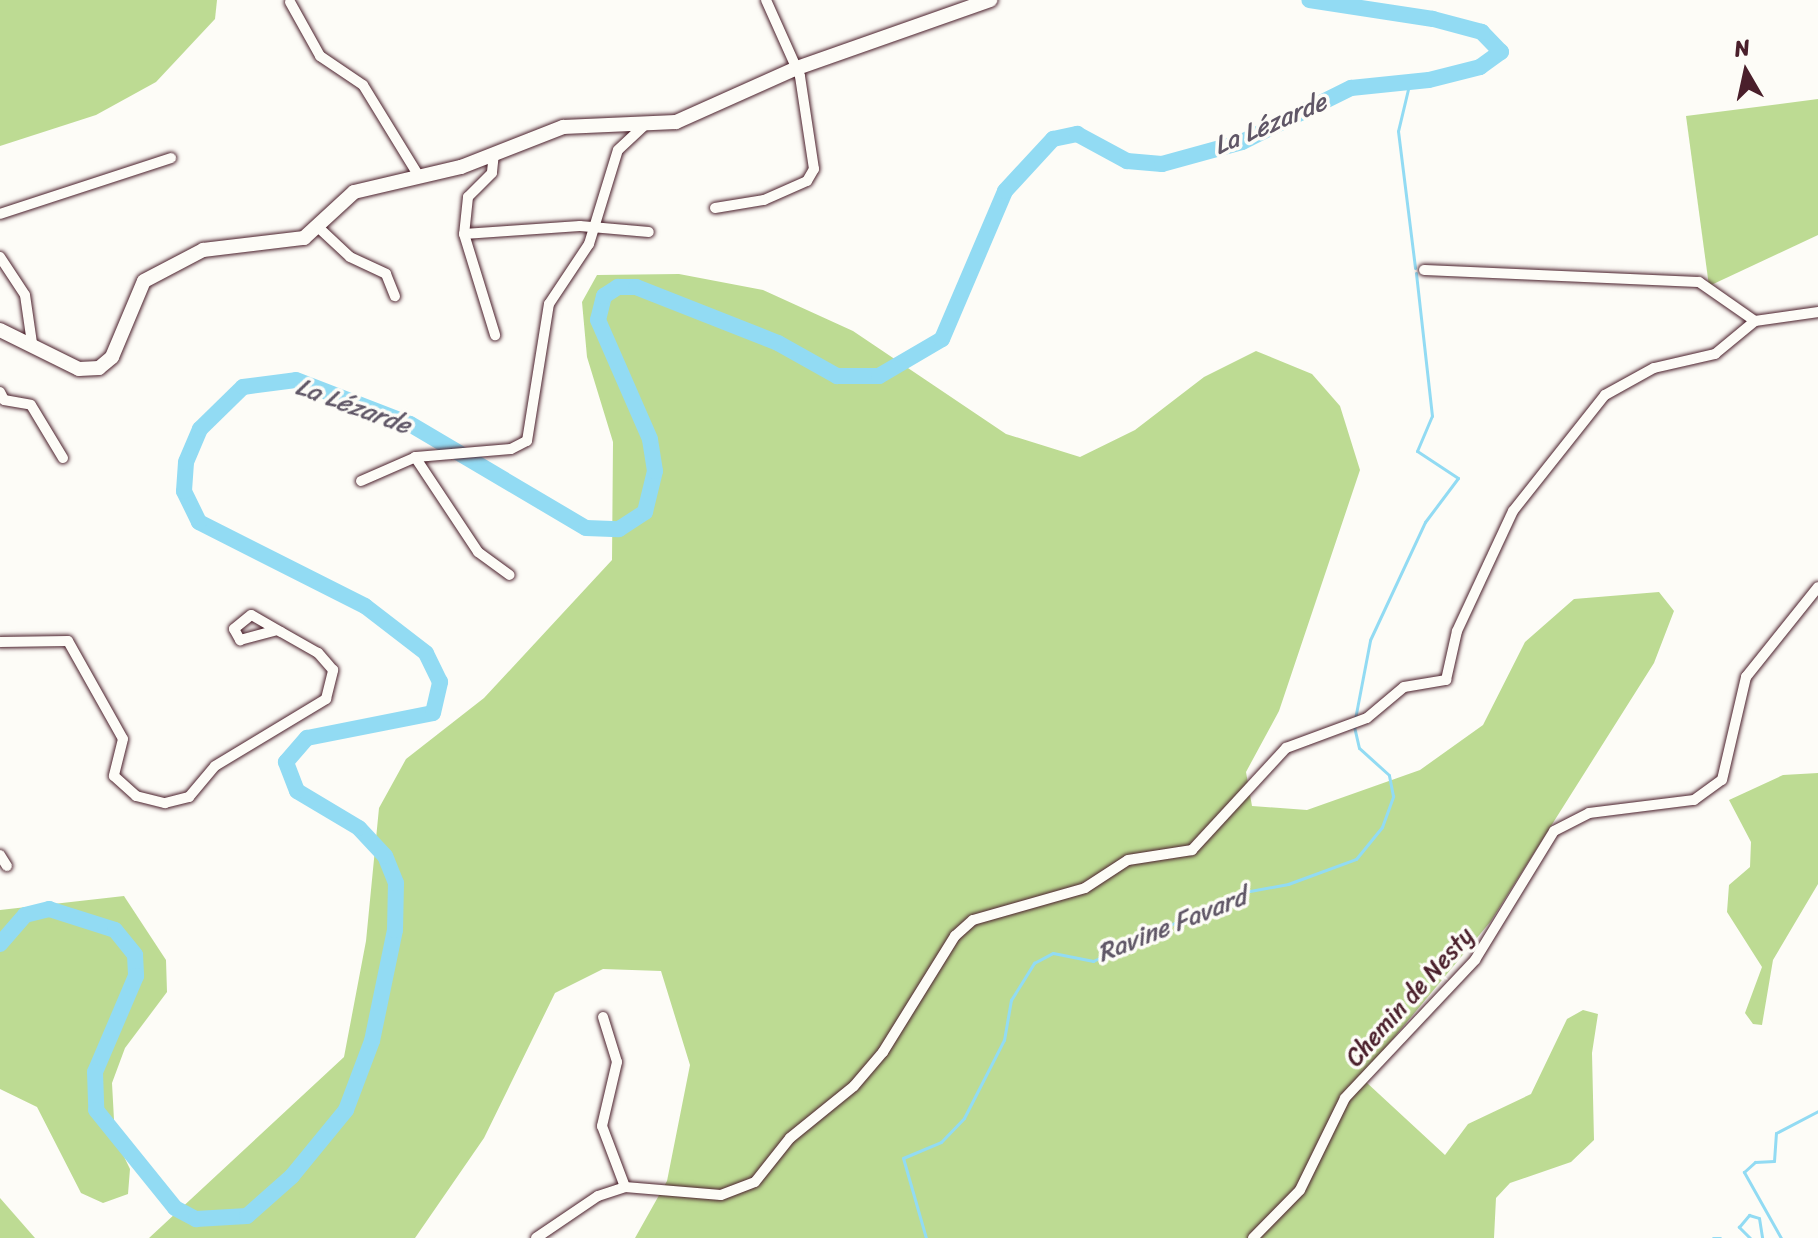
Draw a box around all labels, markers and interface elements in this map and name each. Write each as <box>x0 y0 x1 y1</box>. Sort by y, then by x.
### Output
text: N <box>1732 27 1753 68</box>
north arrow <box>1706 32 1786 112</box>
water label: La Lézarde <box>1209 86 1331 162</box>
water label: La Lézarde <box>291 371 415 441</box>
water label: Ravine Favard <box>1093 881 1251 969</box>
street label: Chemin de Nesty <box>1340 921 1480 1073</box>

